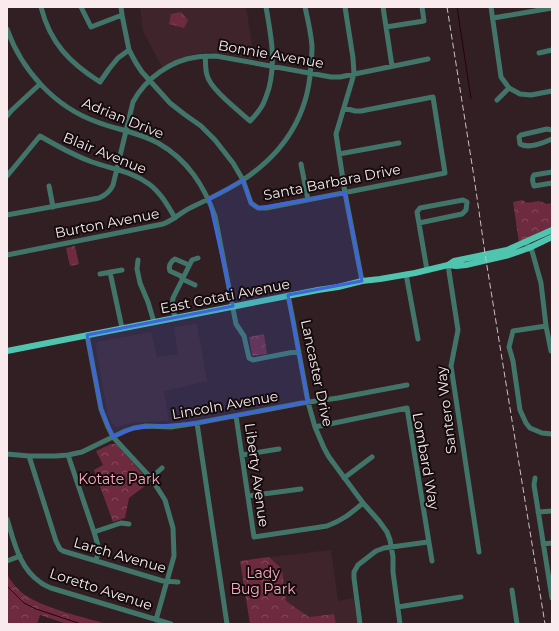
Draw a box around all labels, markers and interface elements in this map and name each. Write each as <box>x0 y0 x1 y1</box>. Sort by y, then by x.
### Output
street label: Bonnie Avenue <box>217 36 325 72</box>
street label: Adrian Drive <box>79 93 167 143</box>
street label: Blair Avenue <box>61 128 149 178</box>
street label: Santa Barbara Drive <box>262 160 402 204</box>
street label: Burton Avenue <box>53 204 161 242</box>
street label: East Cotati Avenue <box>159 275 291 317</box>
street label: Lancaster Drive <box>297 318 337 428</box>
street label: Santero Way <box>432 365 460 455</box>
street label: Lincoln Avenue <box>170 387 280 423</box>
street label: Lombard Way <box>409 411 443 511</box>
street label: Liberty Avenue <box>241 422 273 528</box>
park label: Kotate Park <box>78 470 160 488</box>
street label: Larch Avenue <box>72 533 168 577</box>
street label: Loretto Avenue <box>47 564 155 614</box>
park label: Lady Bug Park <box>230 564 296 598</box>

